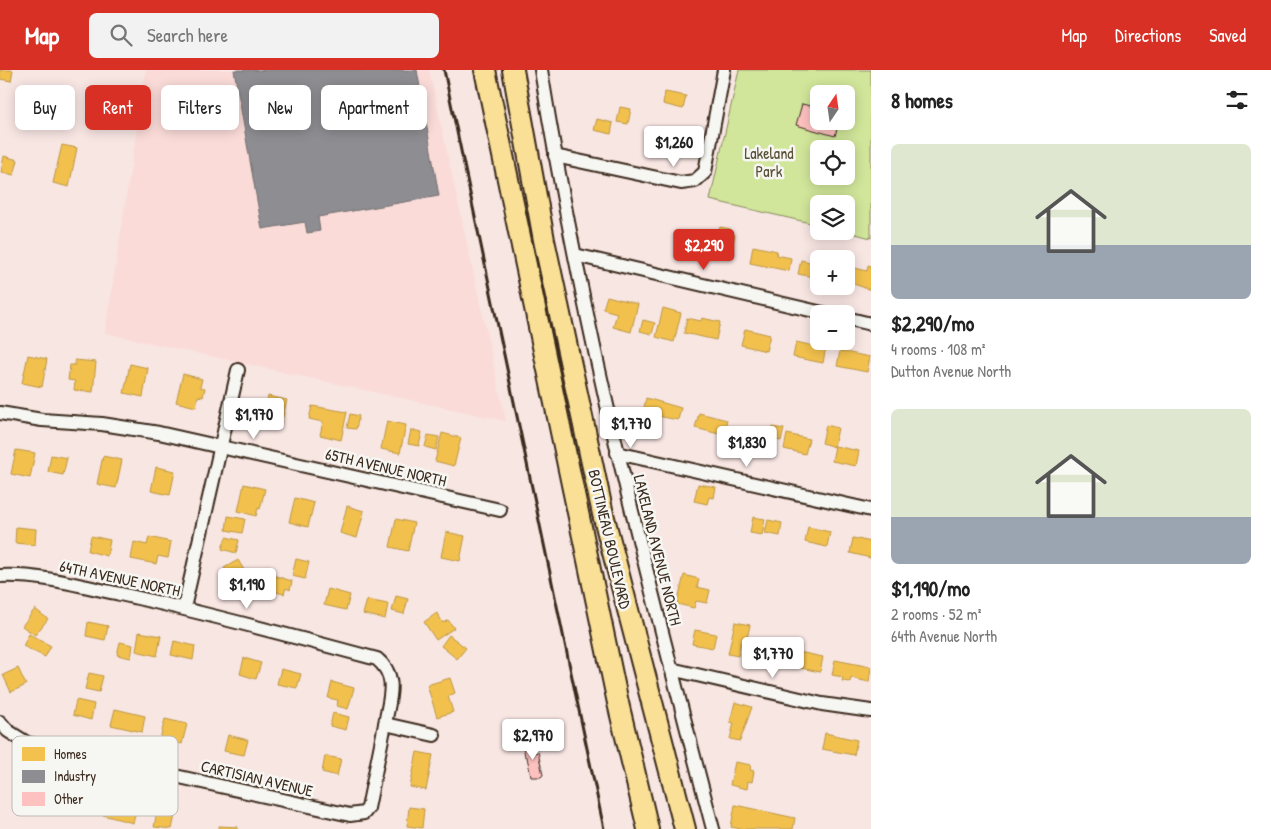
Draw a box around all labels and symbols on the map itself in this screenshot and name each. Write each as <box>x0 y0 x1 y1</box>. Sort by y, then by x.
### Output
north arrow <box>810 85 855 130</box>
pin: $1,260 <box>633 126 715 168</box>
park label: Lakeland Park <box>744 142 794 182</box>
pin: $2,290 <box>663 228 745 271</box>
pin: $1,970 <box>213 398 295 440</box>
pin: $1,770 <box>590 406 672 449</box>
pin: $1,830 <box>706 426 788 468</box>
street label: 65TH AVENUE NORTH <box>323 442 449 492</box>
street label: BOTTINEAU BOULEVARD <box>583 467 637 611</box>
street label: LAKELAND AVENUE NORTH <box>629 472 687 628</box>
street label: 64TH AVENUE NORTH <box>58 554 182 602</box>
pin: $1,190 <box>206 568 288 610</box>
pin: $1,770 <box>732 636 814 679</box>
pin: $2,970 <box>492 718 574 761</box>
legend <box>12 736 178 816</box>
text: Homes <box>54 744 87 763</box>
street label: CARTISIAN AVENUE <box>199 754 315 802</box>
text: Industry <box>54 766 96 786</box>
text: Other <box>54 789 84 808</box>

